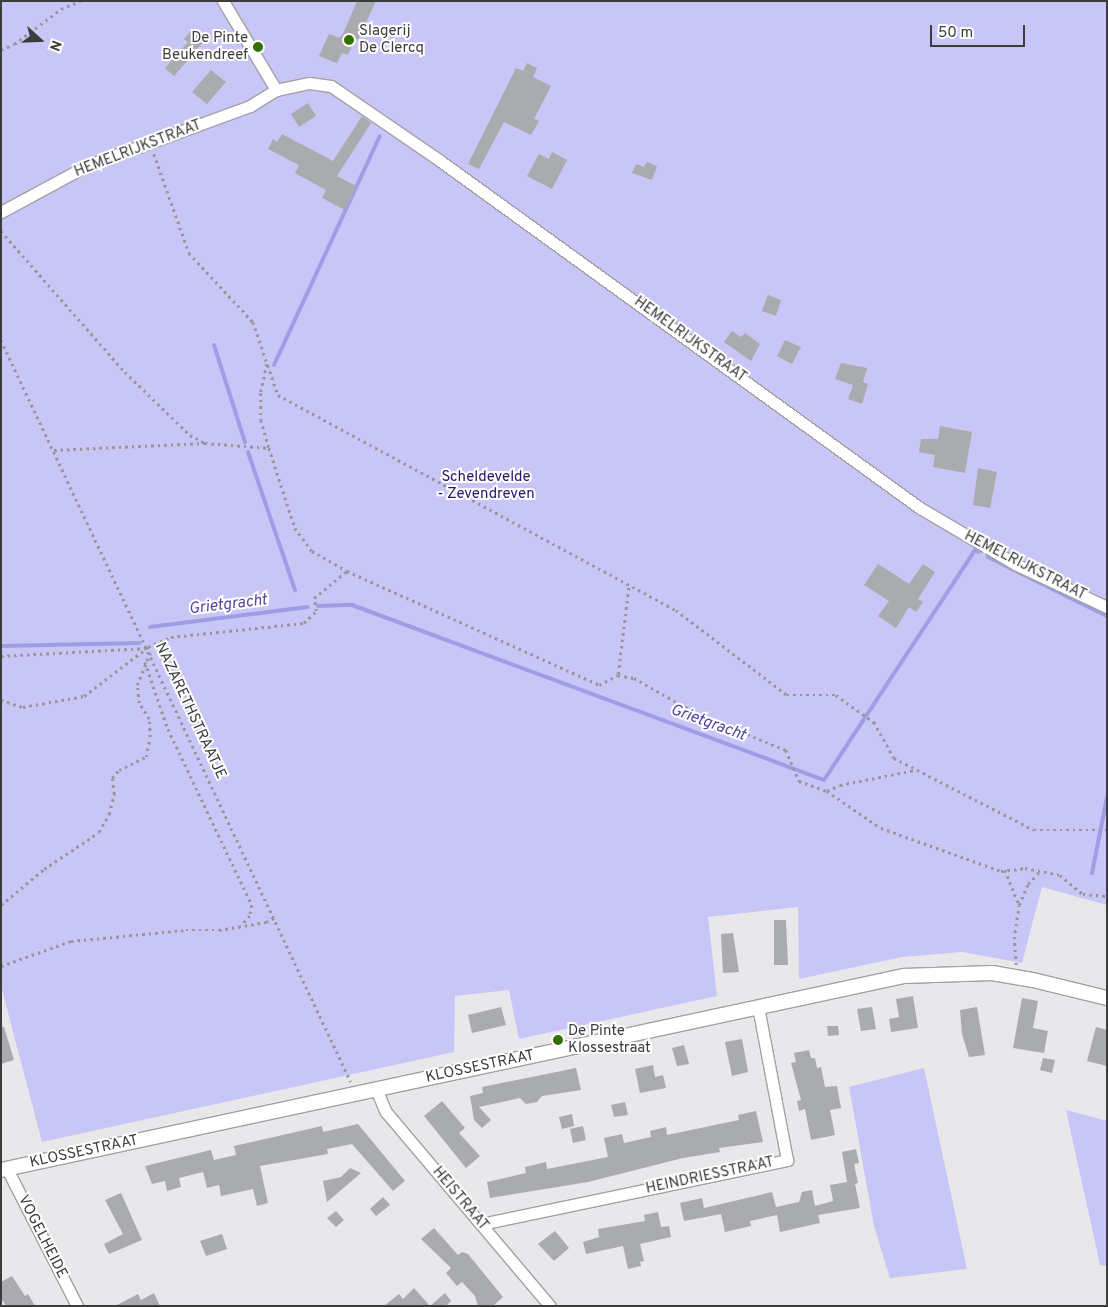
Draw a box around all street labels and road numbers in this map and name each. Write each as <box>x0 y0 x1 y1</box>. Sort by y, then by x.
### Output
street label: HEMELRIJKSTRAAT <box>72 116 204 182</box>
street label: HEMELRIJKSTRAAT <box>630 293 750 387</box>
street label: HEMELRIJKSTRAAT <box>961 527 1089 605</box>
street label: NAZARETHSTRAATJE <box>150 640 230 782</box>
street label: KLOSSESTRAAT <box>424 1047 536 1087</box>
street label: KLOSSESTRAAT <box>28 1132 140 1172</box>
street label: HEINDRIESSTRAAT <box>644 1154 776 1198</box>
street label: HEISTRAAT <box>428 1163 492 1235</box>
street label: VOGELHEIDE <box>13 1193 71 1281</box>

